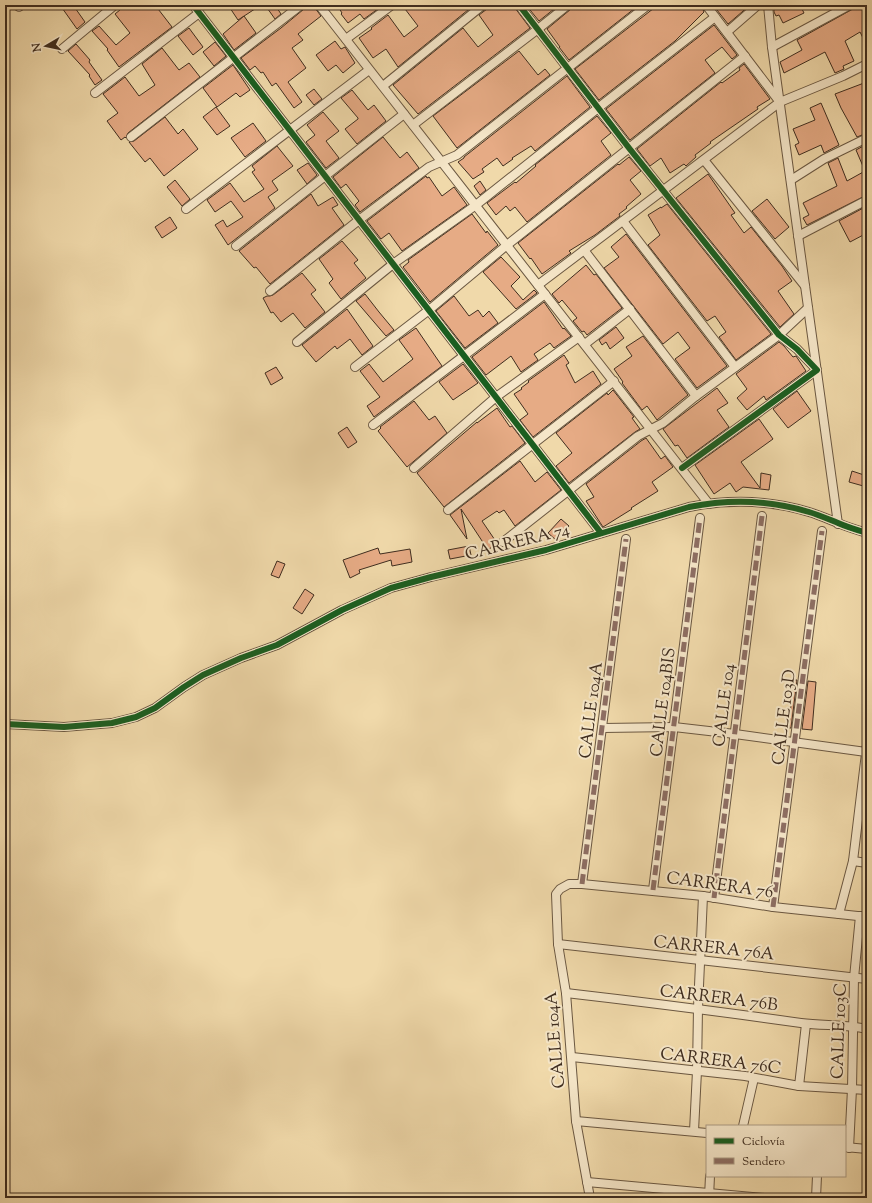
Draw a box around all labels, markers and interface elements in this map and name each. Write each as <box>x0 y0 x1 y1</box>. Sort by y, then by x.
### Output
north arrow <box>26 26 66 66</box>
text: N <box>28 42 46 54</box>
street label: CARRERA 74 <box>463 518 573 568</box>
street label: CALLE 104BIS <box>645 646 683 758</box>
street label: CALLE 104A <box>574 660 610 760</box>
street label: CALLE 104 <box>708 662 742 748</box>
street label: CALLE 103D <box>767 668 803 766</box>
street label: CARRERA 76 <box>665 867 775 905</box>
street label: CARRERA 76A <box>652 931 776 967</box>
street label: CARRERA 76B <box>658 980 779 1018</box>
street label: CALLE 103C <box>826 983 854 1080</box>
street label: CALLE 104A <box>540 990 572 1089</box>
street label: CARRERA 76C <box>659 1043 783 1081</box>
legend <box>706 1125 846 1177</box>
text: Ciclovía <box>742 1133 785 1151</box>
text: Sendero <box>742 1153 785 1171</box>

